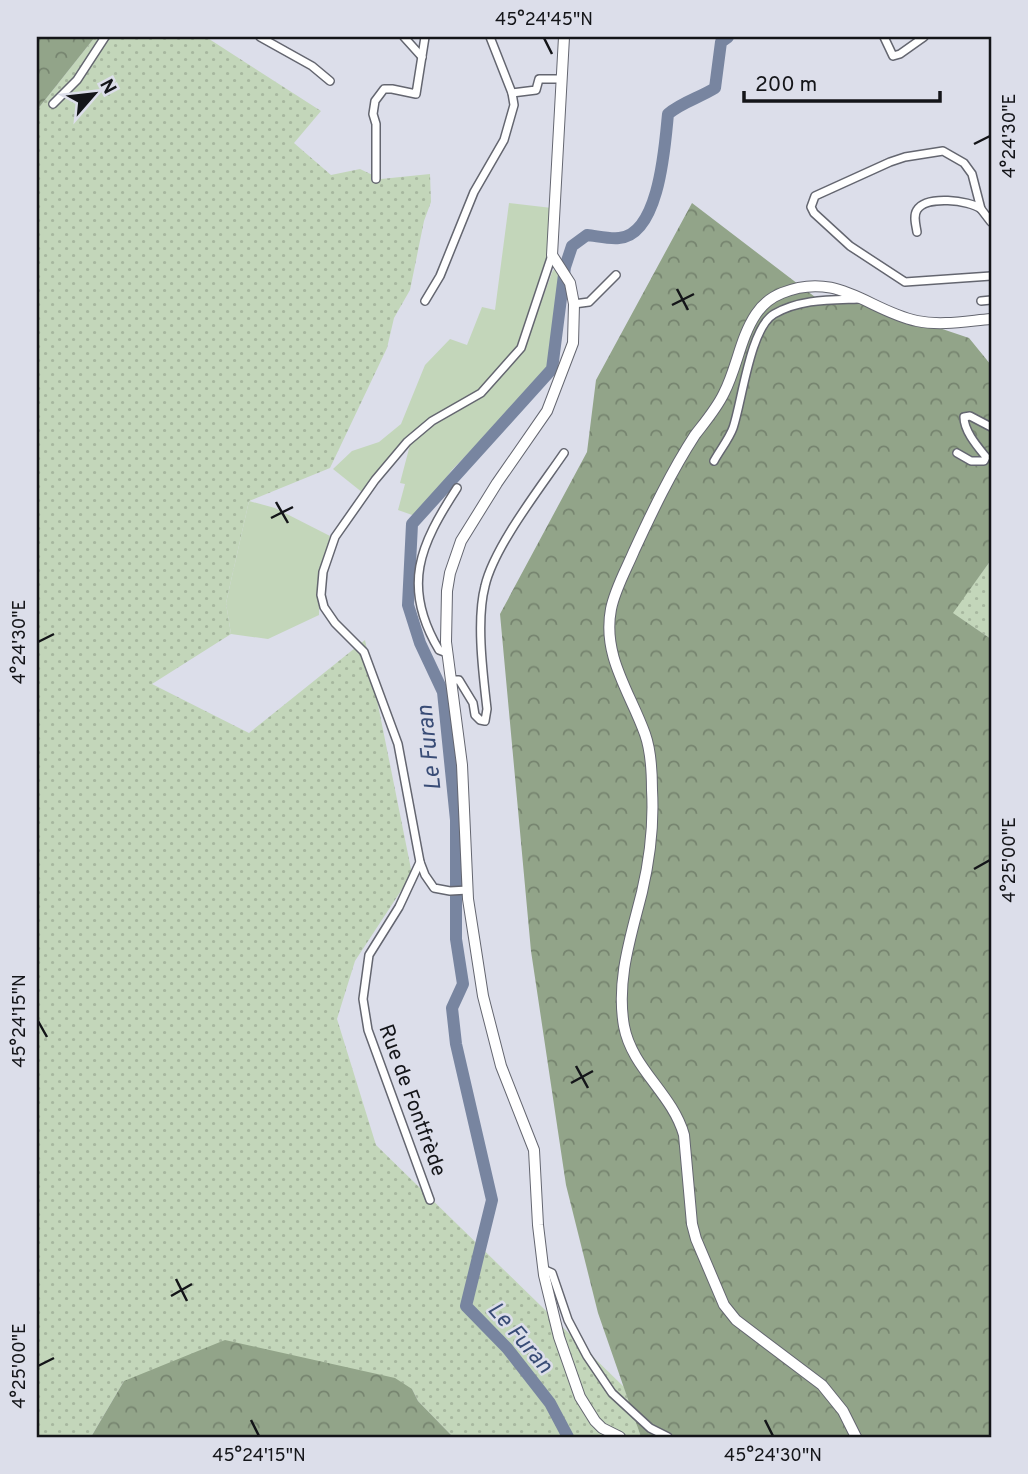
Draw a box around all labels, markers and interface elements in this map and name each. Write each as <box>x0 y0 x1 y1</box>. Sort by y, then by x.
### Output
text: 45°24'45"N <box>495 9 593 32</box>
north arrow <box>60 60 130 130</box>
scale bar <box>744 60 940 104</box>
text: 200 m <box>755 72 817 99</box>
text: N <box>93 75 121 99</box>
text: 4°24'30"E <box>999 94 1022 178</box>
text: 4°24'30"E <box>9 600 32 684</box>
water label: Le Furan <box>412 703 449 792</box>
text: 4°25'00"E <box>999 817 1022 903</box>
text: 45°24'15"N <box>9 974 32 1068</box>
street label: Rue de Fontfrède <box>372 1021 452 1180</box>
water label: Le Furan <box>480 1297 558 1381</box>
text: 4°25'00"E <box>9 1323 32 1409</box>
text: 45°24'15"N <box>212 1445 306 1468</box>
text: 45°24'30"N <box>724 1445 822 1468</box>

